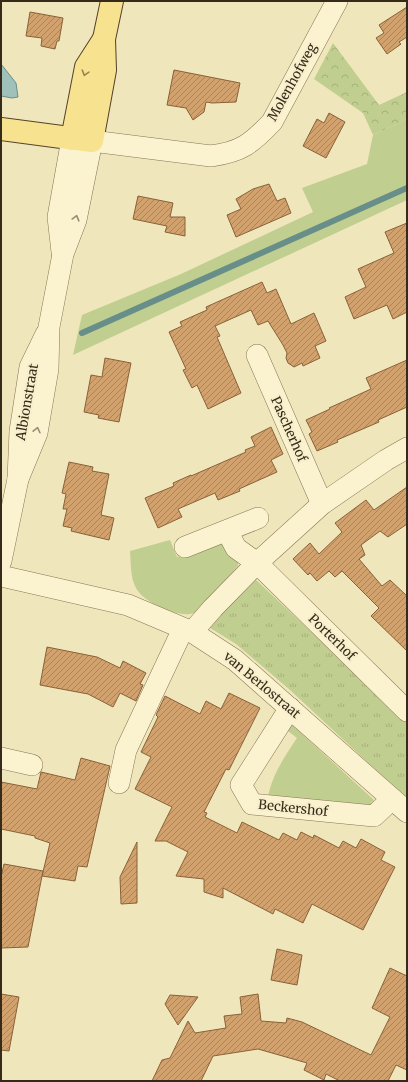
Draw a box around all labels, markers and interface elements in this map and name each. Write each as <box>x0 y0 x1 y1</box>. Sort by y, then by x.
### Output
street label: Molenhofweg <box>264 40 320 124</box>
one-way arrow <box>81 69 90 76</box>
one-way arrow <box>71 215 80 222</box>
street label: Albionstraat <box>12 362 42 443</box>
street label: Pascherhof <box>267 394 311 465</box>
one-way arrow <box>32 426 41 433</box>
street label: Porterhof <box>305 610 360 665</box>
street label: van Berlostraat <box>219 647 304 722</box>
street label: Beckershof <box>257 796 330 820</box>

